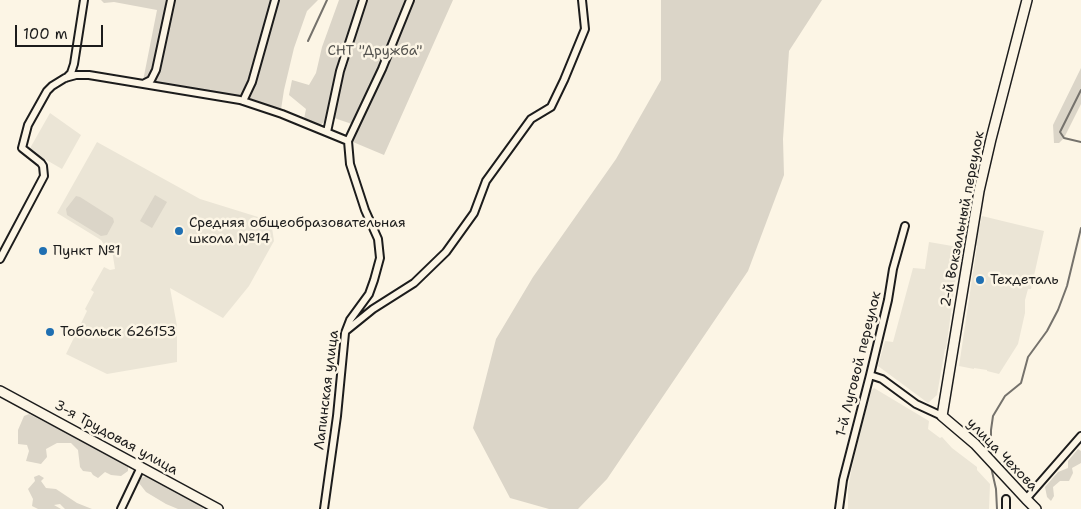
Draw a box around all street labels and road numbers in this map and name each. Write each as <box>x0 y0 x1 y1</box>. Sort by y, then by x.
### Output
street label: 2-й Вокзальный переулок <box>938 130 988 308</box>
street label: 1-й Луговой переулок <box>833 290 885 438</box>
street label: Лапинская улица <box>311 329 343 451</box>
street label: 3-я Трудовая улица <box>51 397 181 479</box>
street label: улица Чехова <box>963 415 1041 495</box>

